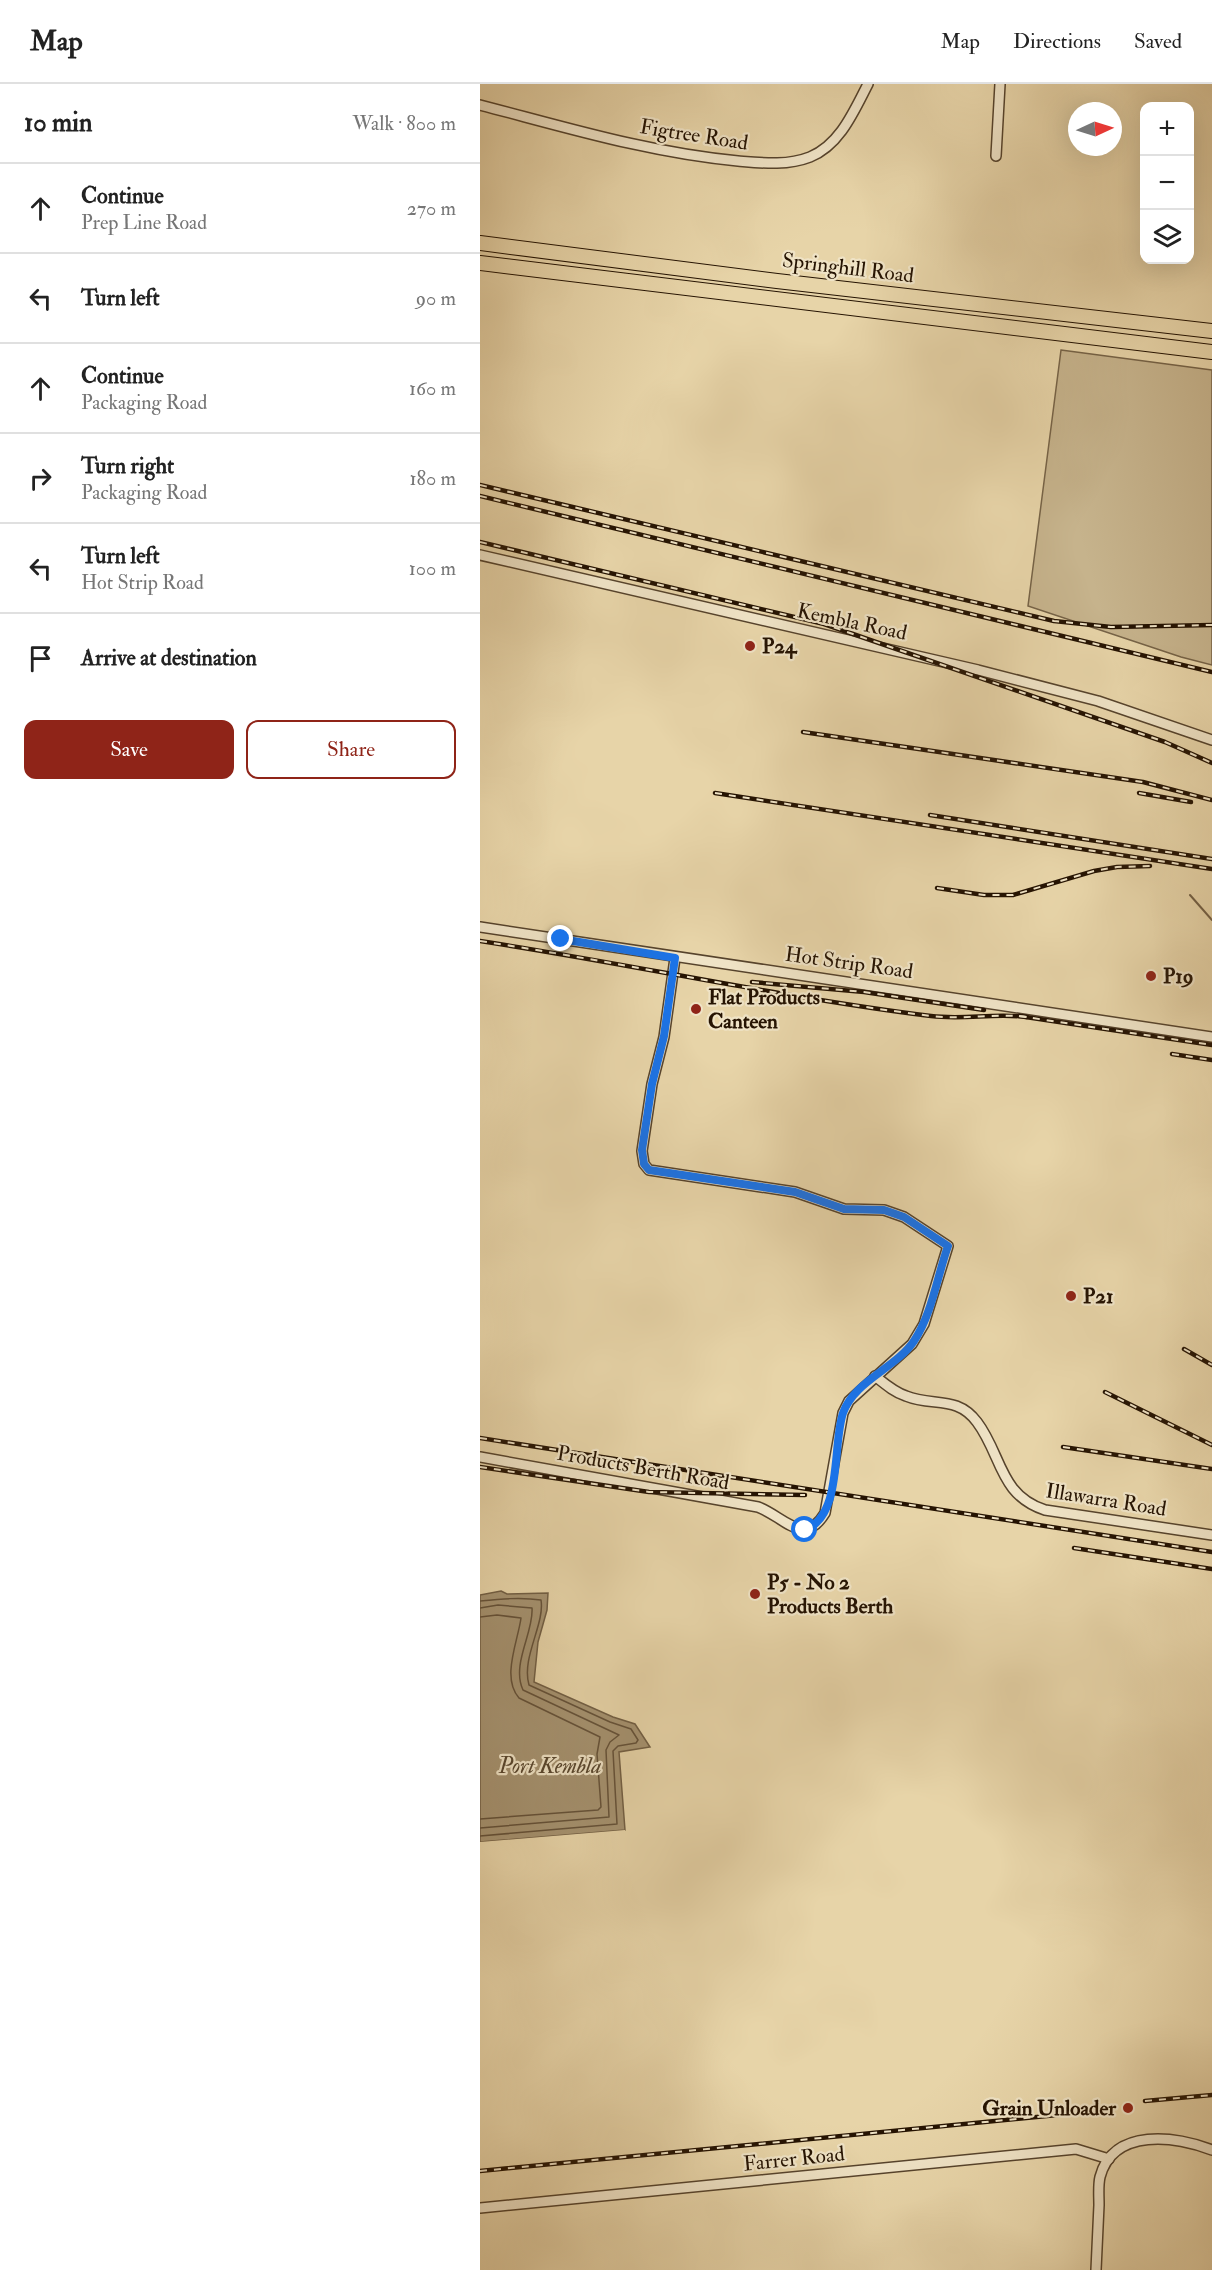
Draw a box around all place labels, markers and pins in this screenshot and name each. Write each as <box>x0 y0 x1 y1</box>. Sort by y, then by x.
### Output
place label: P24 <box>762 633 798 660</box>
marker: P24 <box>743 639 757 653</box>
place label: P19 <box>1163 963 1193 990</box>
marker: P19 <box>1144 969 1158 983</box>
place label: Flat Products Canteen <box>708 984 820 1035</box>
marker: Flat Products Canteen <box>689 1002 703 1016</box>
place label: P21 <box>1083 1283 1113 1310</box>
marker: P21 <box>1064 1289 1078 1303</box>
place label: P5 - No 2 Products Berth <box>767 1569 893 1620</box>
marker: P5 - No 2 Products Berth <box>748 1587 762 1601</box>
place label: Grain Unloader <box>982 2095 1117 2122</box>
marker: Grain Unloader <box>1121 2101 1135 2115</box>

